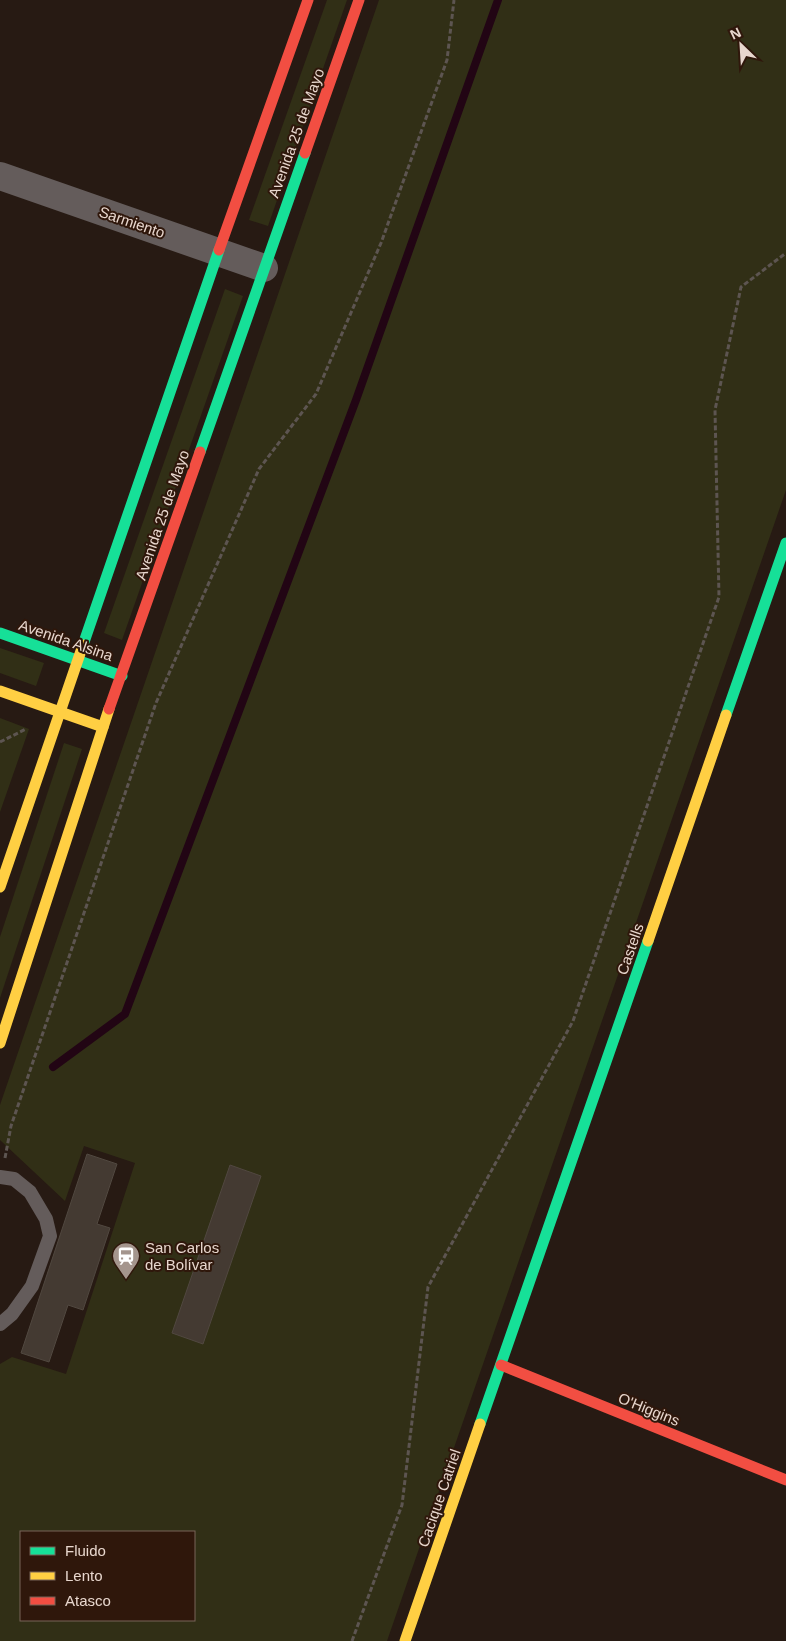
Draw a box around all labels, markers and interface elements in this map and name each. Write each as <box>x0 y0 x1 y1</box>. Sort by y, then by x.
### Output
north arrow <box>716 20 766 70</box>
text: N <box>728 24 743 43</box>
street label: Avenida 25 de Mayo <box>265 66 327 200</box>
street label: Sarmiento <box>97 203 167 241</box>
street label: Avenida 25 de Mayo <box>132 448 192 582</box>
street label: Avenida Alsina <box>17 616 116 664</box>
street label: Castells <box>613 921 647 977</box>
place label: San Carlos de Bolívar <box>145 1239 219 1273</box>
station icon: San Carlos de Bolívar <box>111 1241 141 1280</box>
street label: O'Higgins <box>616 1389 682 1429</box>
street label: Cacique Catriel <box>414 1447 464 1549</box>
legend <box>20 1531 195 1621</box>
text: Fluido <box>65 1542 106 1559</box>
text: Lento <box>65 1567 103 1584</box>
text: Atasco <box>65 1592 111 1609</box>

